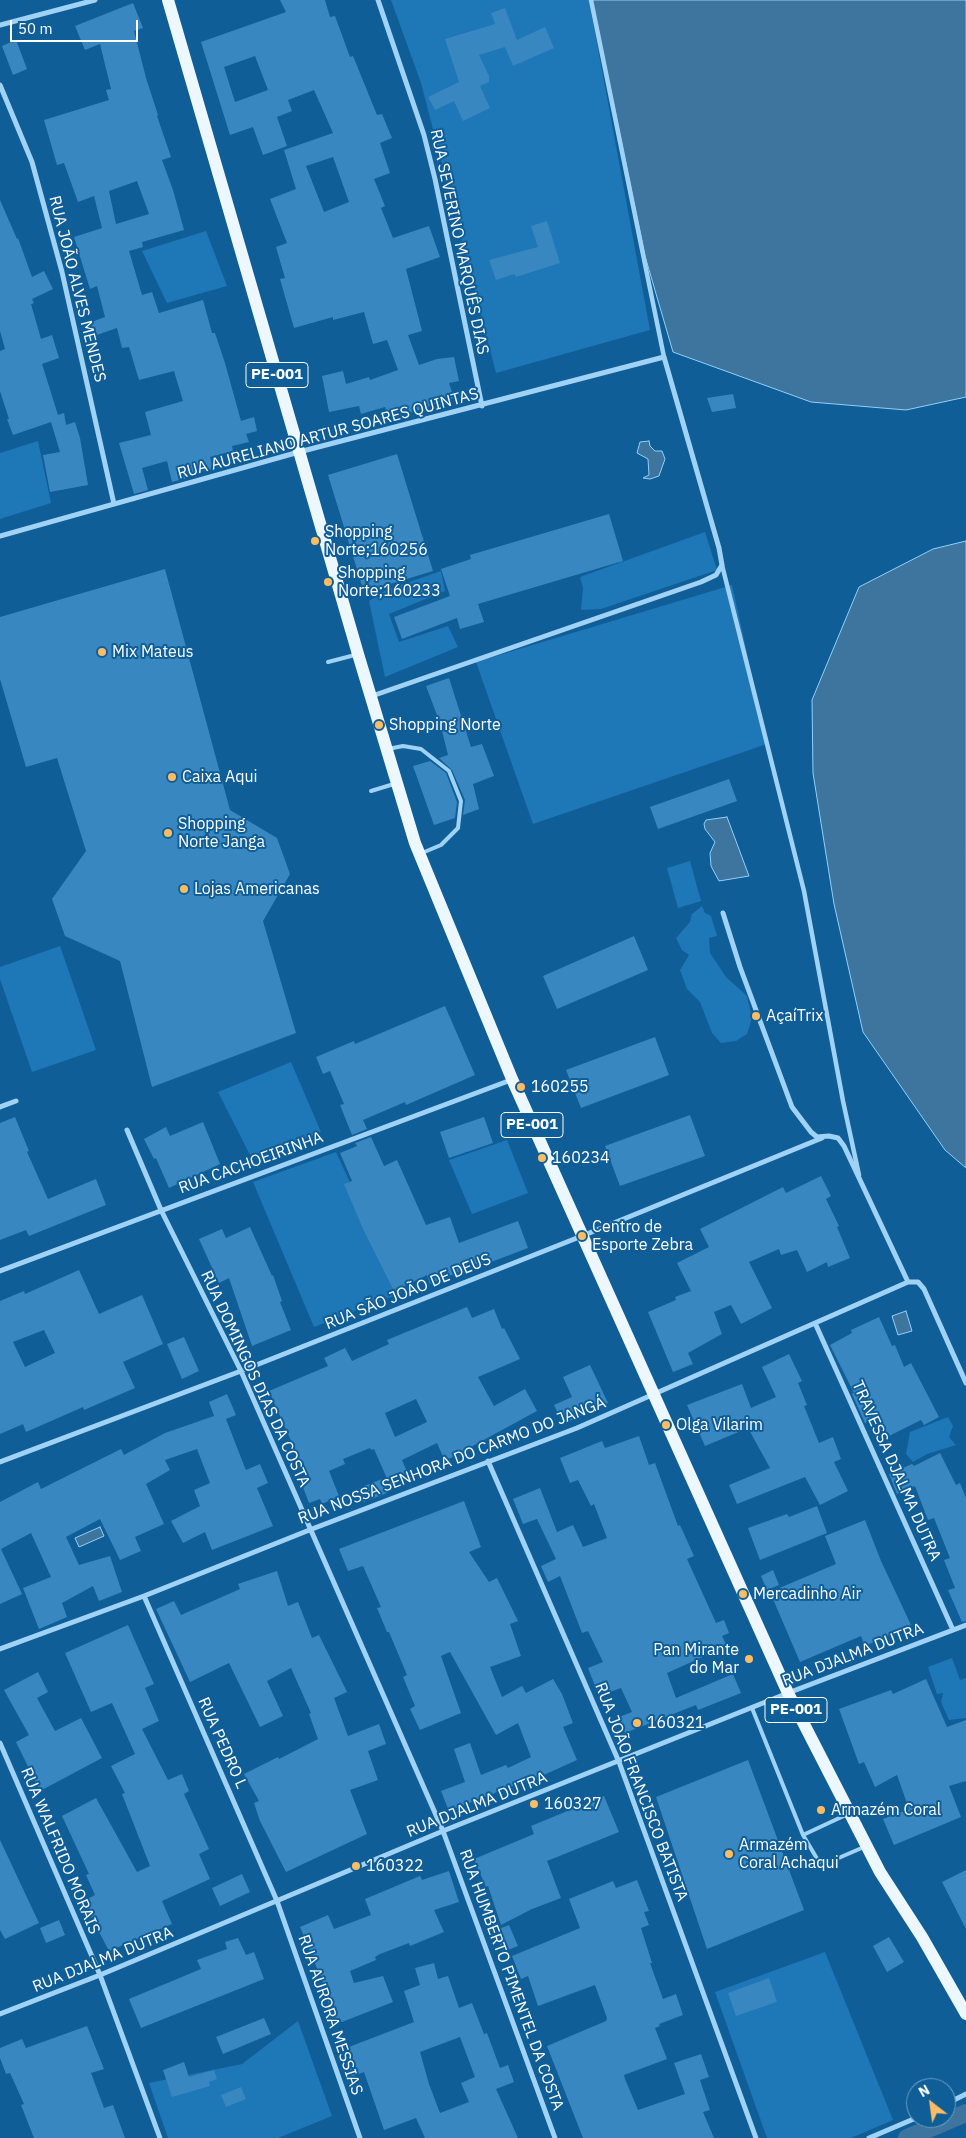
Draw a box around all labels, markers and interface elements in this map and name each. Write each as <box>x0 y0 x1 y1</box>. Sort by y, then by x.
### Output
scale bar <box>12 10 140 42</box>
text: 50 m <box>18 19 53 38</box>
street label: RUA SEVERINO MARQUÊS DIAS <box>426 128 492 356</box>
street label: RUA JOÃO ALVES MENDES <box>45 194 109 384</box>
road number: PE-001 <box>246 362 308 388</box>
street label: RUA AURELIANO ARTUR SOARES QUINTAS <box>175 384 481 484</box>
place label: Shopping Norte;160256 <box>325 522 428 560</box>
marker: Shopping Norte;160256 <box>309 535 321 547</box>
place label: Shopping Norte;160233 <box>338 563 441 601</box>
marker: Shopping Norte;160233 <box>322 576 334 588</box>
place label: Mix Mateus <box>112 642 194 662</box>
marker: Mix Mateus <box>96 646 108 658</box>
place label: Shopping Norte <box>389 715 501 735</box>
marker: Shopping Norte <box>373 719 385 731</box>
place label: Caixa Aqui <box>182 767 258 787</box>
marker: Caixa Aqui <box>166 771 178 783</box>
place label: Shopping Norte Janga <box>178 814 265 852</box>
marker: Shopping Norte Janga <box>162 827 174 839</box>
place label: Lojas Americanas <box>194 879 320 899</box>
marker: Lojas Americanas <box>178 883 190 895</box>
place label: AçaíTrix <box>766 1006 823 1026</box>
marker: AçaíTrix <box>750 1010 762 1022</box>
place label: 160255 <box>531 1077 589 1097</box>
marker: 160255 <box>515 1081 527 1093</box>
road number: PE-001 <box>501 1112 563 1138</box>
street label: RUA CACHOEIRINHA <box>176 1128 326 1198</box>
place label: 160234 <box>552 1148 610 1168</box>
marker: 160234 <box>536 1152 548 1164</box>
place label: Centro de Esporte Zebra <box>592 1217 693 1255</box>
marker: Centro de Esporte Zebra <box>576 1230 588 1242</box>
street label: RUA SÃO JOÃO DE DEUS <box>322 1250 494 1334</box>
street label: RUA DOMINGOS DIAS DA COSTA <box>196 1268 314 1490</box>
street label: TRAVESSA DJALMA DUTRA <box>847 1378 945 1564</box>
street label: RUA NOSSA SENHORA DO CARMO DO JANGÁ <box>296 1393 608 1529</box>
place label: Olga Vilarim <box>676 1415 763 1435</box>
marker: Olga Vilarim <box>660 1419 672 1431</box>
place label: Mercadinho Air <box>753 1584 861 1604</box>
marker: Mercadinho Air <box>737 1588 749 1600</box>
street label: RUA DJALMA DUTRA <box>780 1619 926 1691</box>
place label: Pan Mirante do Mar <box>653 1640 739 1678</box>
marker: Pan Mirante do Mar <box>743 1653 755 1665</box>
street label: RUA JOÃO FRANCISCO BATISTA <box>590 1680 692 1904</box>
street label: RUA PEDRO L <box>193 1694 251 1792</box>
road number: PE-001 <box>765 1698 827 1722</box>
place label: 160321 <box>647 1713 705 1733</box>
marker: 160321 <box>631 1717 643 1729</box>
street label: RUA WALFRIDO MORAIS <box>16 1765 104 1937</box>
street label: RUA DJALMA DUTRA <box>404 1768 550 1842</box>
place label: 160327 <box>544 1794 602 1814</box>
marker: 160327 <box>528 1798 540 1810</box>
place label: Armazém Coral <box>831 1800 941 1820</box>
marker: Armazém Coral <box>815 1804 827 1816</box>
place label: Armazém Coral Achaqui <box>739 1835 839 1873</box>
street label: RUA HUMBERTO PIMENTEL DA COSTA <box>455 1847 567 2113</box>
marker: Armazém Coral Achaqui <box>723 1848 735 1860</box>
place label: 160322 <box>366 1856 424 1876</box>
marker: 160322 <box>350 1860 362 1872</box>
street label: RUA DJALMA DUTRA <box>30 1923 176 1997</box>
street label: RUA AURORA MESSIAS <box>294 1932 366 2098</box>
north arrow <box>906 2078 956 2128</box>
text: N <box>915 2081 933 2101</box>

